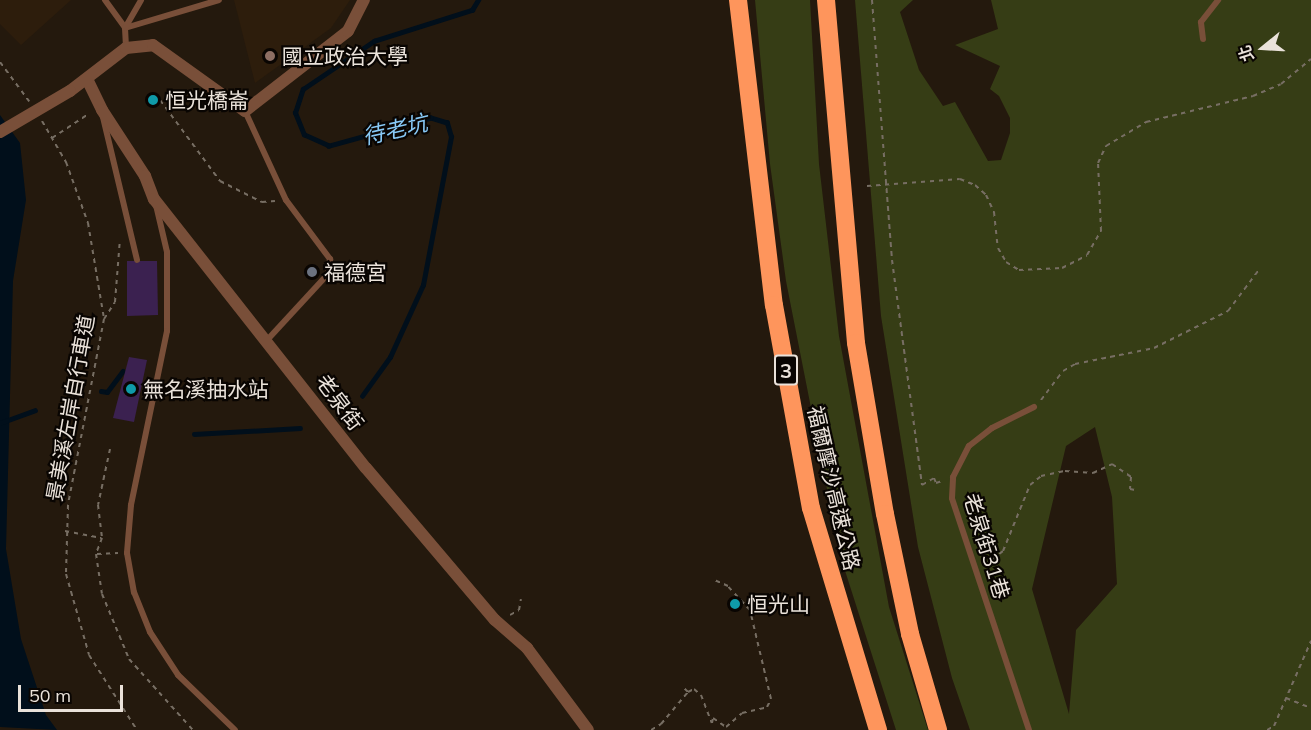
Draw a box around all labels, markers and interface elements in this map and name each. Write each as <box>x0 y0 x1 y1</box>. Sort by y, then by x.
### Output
north arrow <box>1233 18 1293 78</box>
place label: 國立政治大學 <box>282 43 408 69</box>
text: 北 <box>1234 43 1258 64</box>
marker: 國立政治大學 <box>263 49 277 63</box>
place label: 恒光橋崙 <box>165 87 249 113</box>
marker: 恒光橋崙 <box>146 93 160 107</box>
water label: 待老坑 <box>360 110 430 150</box>
place label: 福德宮 <box>324 259 387 285</box>
marker: 福德宮 <box>305 265 319 279</box>
street label: 景美溪左岸自行車道 <box>41 313 99 503</box>
road number: 3 <box>774 353 798 387</box>
street label: 老泉街 <box>311 369 369 435</box>
place label: 無名溪抽水站 <box>143 376 269 402</box>
marker: 無名溪抽水站 <box>124 382 138 396</box>
street label: 福爾摩沙高速公路 <box>803 403 865 573</box>
street label: 老泉街31巷 <box>959 490 1015 602</box>
place label: 恒光山 <box>747 591 810 617</box>
marker: 恒光山 <box>728 597 742 611</box>
scale bar <box>21 673 126 711</box>
text: 50 m <box>29 684 71 707</box>

